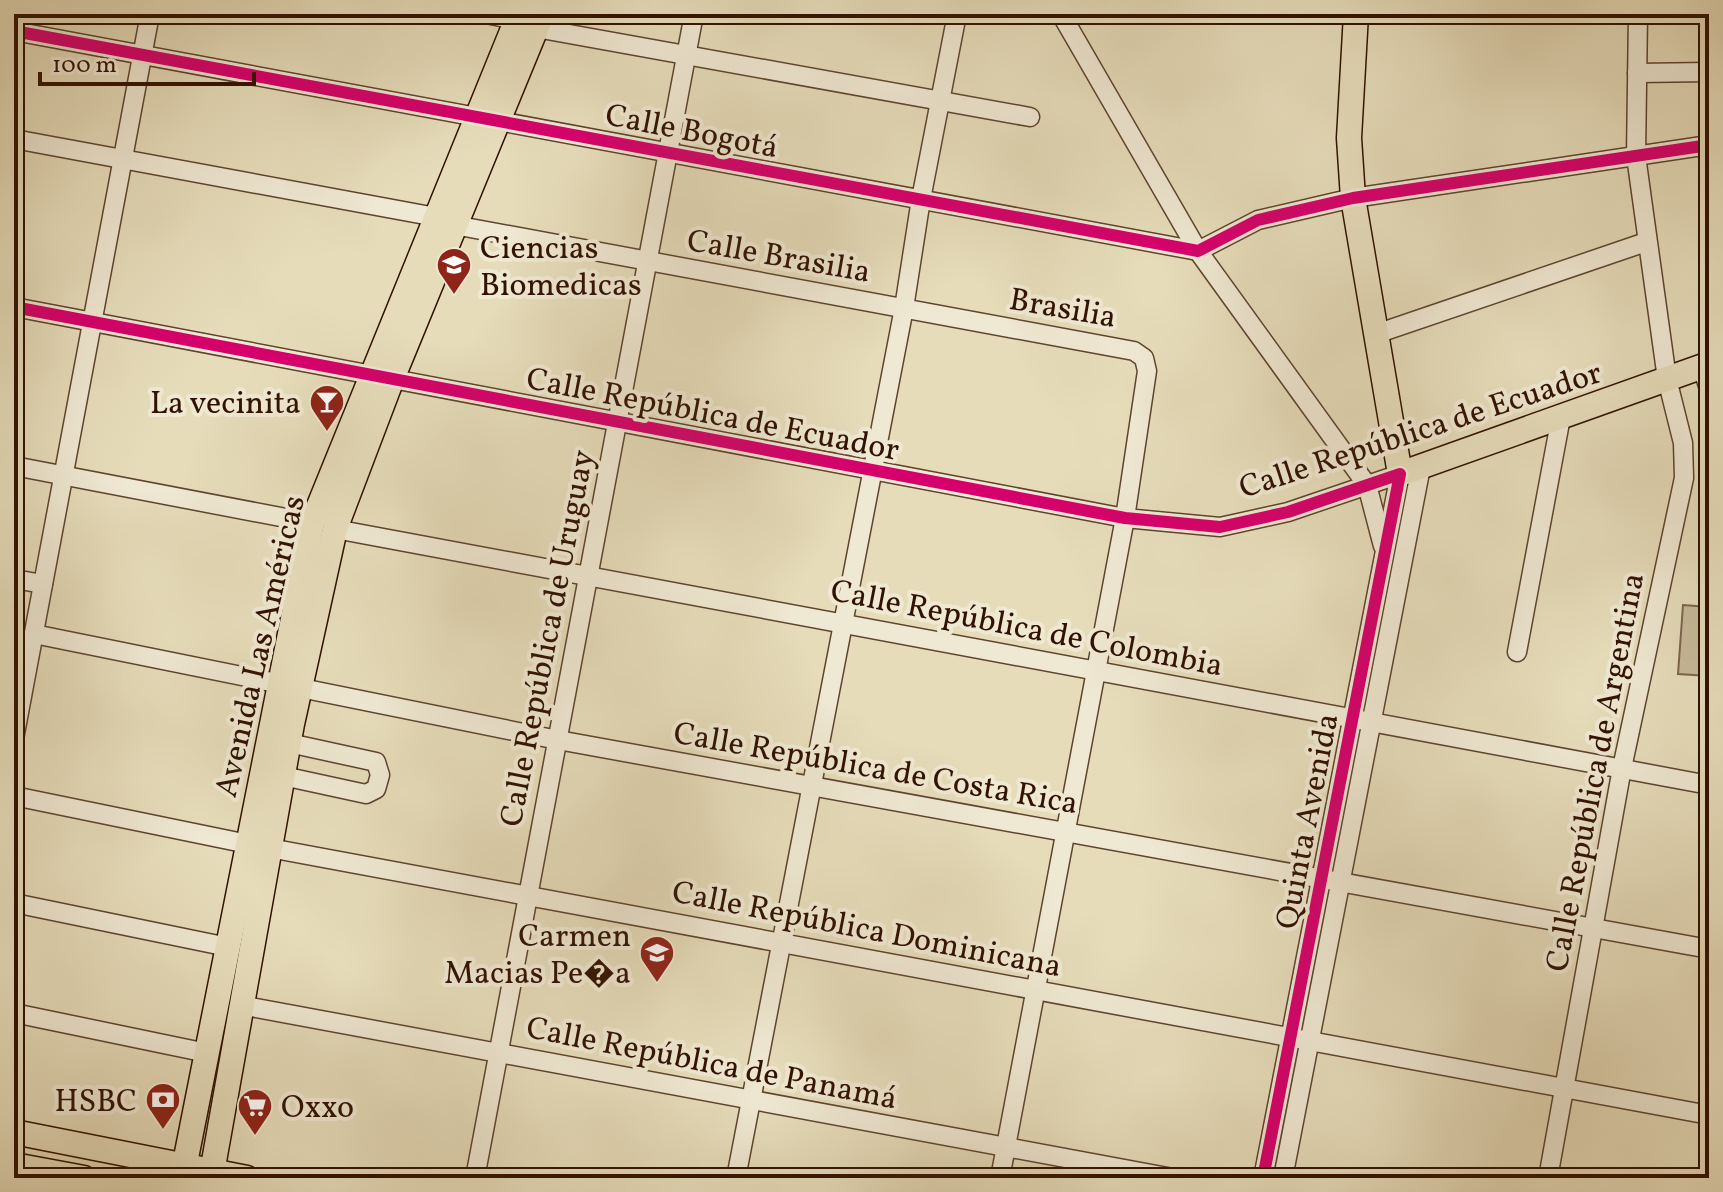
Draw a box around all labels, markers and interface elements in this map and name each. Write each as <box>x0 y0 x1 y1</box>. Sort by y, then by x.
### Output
scale bar <box>40 36 254 86</box>
text: 100 m <box>52 49 117 83</box>
street label: Calle Bogotá <box>601 95 782 171</box>
street label: Calle Brasilia <box>683 220 874 296</box>
place label: Ciencias Biomedicas <box>480 228 642 309</box>
school or university icon: Ciencias Biomedicas <box>435 246 473 296</box>
street label: Brasilia <box>1006 279 1119 341</box>
street label: Calle República de Ecuador <box>1234 352 1608 511</box>
street label: Calle República de Ecuador <box>522 358 903 474</box>
place label: La vecinita <box>150 383 301 427</box>
bar icon: La vecinita <box>308 383 346 433</box>
street label: Calle República de Uruguay <box>491 447 607 831</box>
street label: Avenida Las Américas <box>206 491 318 802</box>
street label: Calle República de Argentina <box>1537 569 1657 976</box>
street label: Calle República de Colombia <box>827 570 1226 690</box>
street label: Quinta Avenida <box>1266 710 1351 933</box>
street label: Calle República de Costa Rica <box>670 713 1081 827</box>
street label: Calle República Dominicana <box>668 872 1065 990</box>
place label: Carmen Macias Pe�a <box>444 916 631 997</box>
school or university icon: Carmen Macias Pe�a <box>638 934 676 984</box>
street label: Calle República de Panamá <box>522 1007 901 1122</box>
place label: HSBC <box>54 1081 137 1125</box>
bank icon: HSBC <box>144 1081 182 1131</box>
supermarket icon: Oxxo <box>236 1087 274 1137</box>
place label: Oxxo <box>281 1087 354 1131</box>

